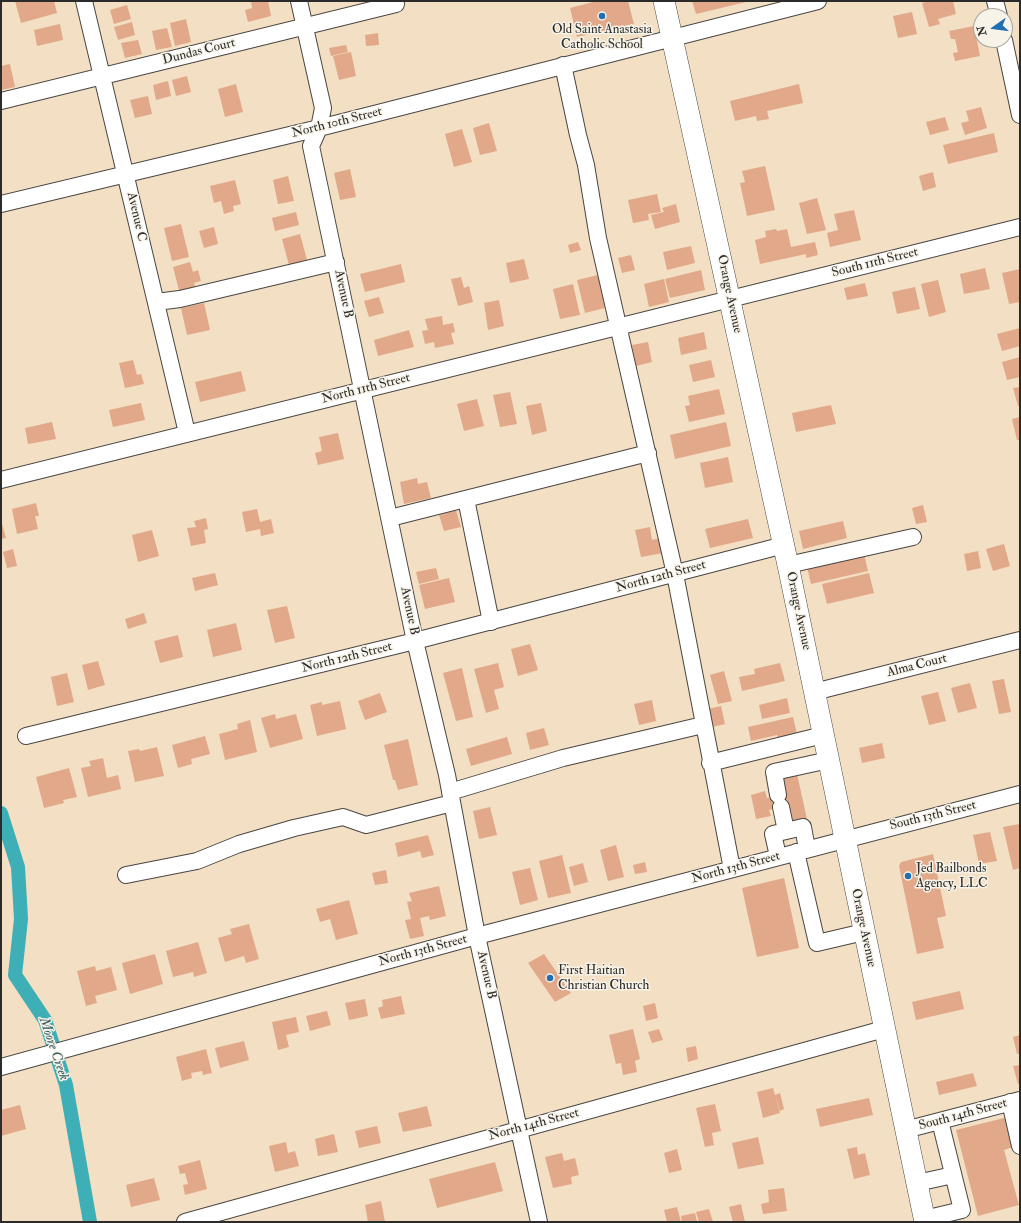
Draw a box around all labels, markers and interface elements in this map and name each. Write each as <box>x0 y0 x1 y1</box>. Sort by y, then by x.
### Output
north arrow <box>973 8 1013 48</box>
marker: Old Saint Anastasia Catholic School <box>597 11 607 21</box>
place label: Old Saint Anastasia Catholic School <box>552 22 652 53</box>
text: N <box>974 24 989 37</box>
street label: Dundas Court <box>161 35 237 69</box>
street label: North 10th Street <box>290 104 384 142</box>
street label: Avenue C <box>123 191 149 243</box>
street label: South 11th Street <box>830 245 920 281</box>
street label: Orange Avenue <box>713 253 745 335</box>
street label: Avenue B <box>330 268 356 320</box>
street label: North 11th Street <box>320 370 412 408</box>
street label: North 12th Street <box>614 557 708 597</box>
street label: Orange Avenue <box>782 570 814 652</box>
street label: Avenue B <box>396 585 422 637</box>
street label: North 12th Street <box>300 639 394 677</box>
street label: Alma Court <box>885 651 949 681</box>
street label: South 13th Street <box>888 798 978 834</box>
street label: North 13th Street <box>690 849 782 887</box>
place label: Jed Bailbonds Agency, LLC <box>916 861 988 892</box>
marker: Jed Bailbonds Agency, LLC <box>903 871 913 881</box>
street label: Orange Avenue <box>847 887 879 969</box>
street label: North 13th Street <box>377 932 469 970</box>
street label: Avenue B <box>473 949 499 1001</box>
place label: First Haitian Christian Church <box>558 963 649 994</box>
marker: First Haitian Christian Church <box>545 973 555 983</box>
water label: Moore Creek <box>34 1015 72 1083</box>
street label: South 14th Street <box>917 1096 1009 1134</box>
street label: North 14th Street <box>487 1105 581 1145</box>

